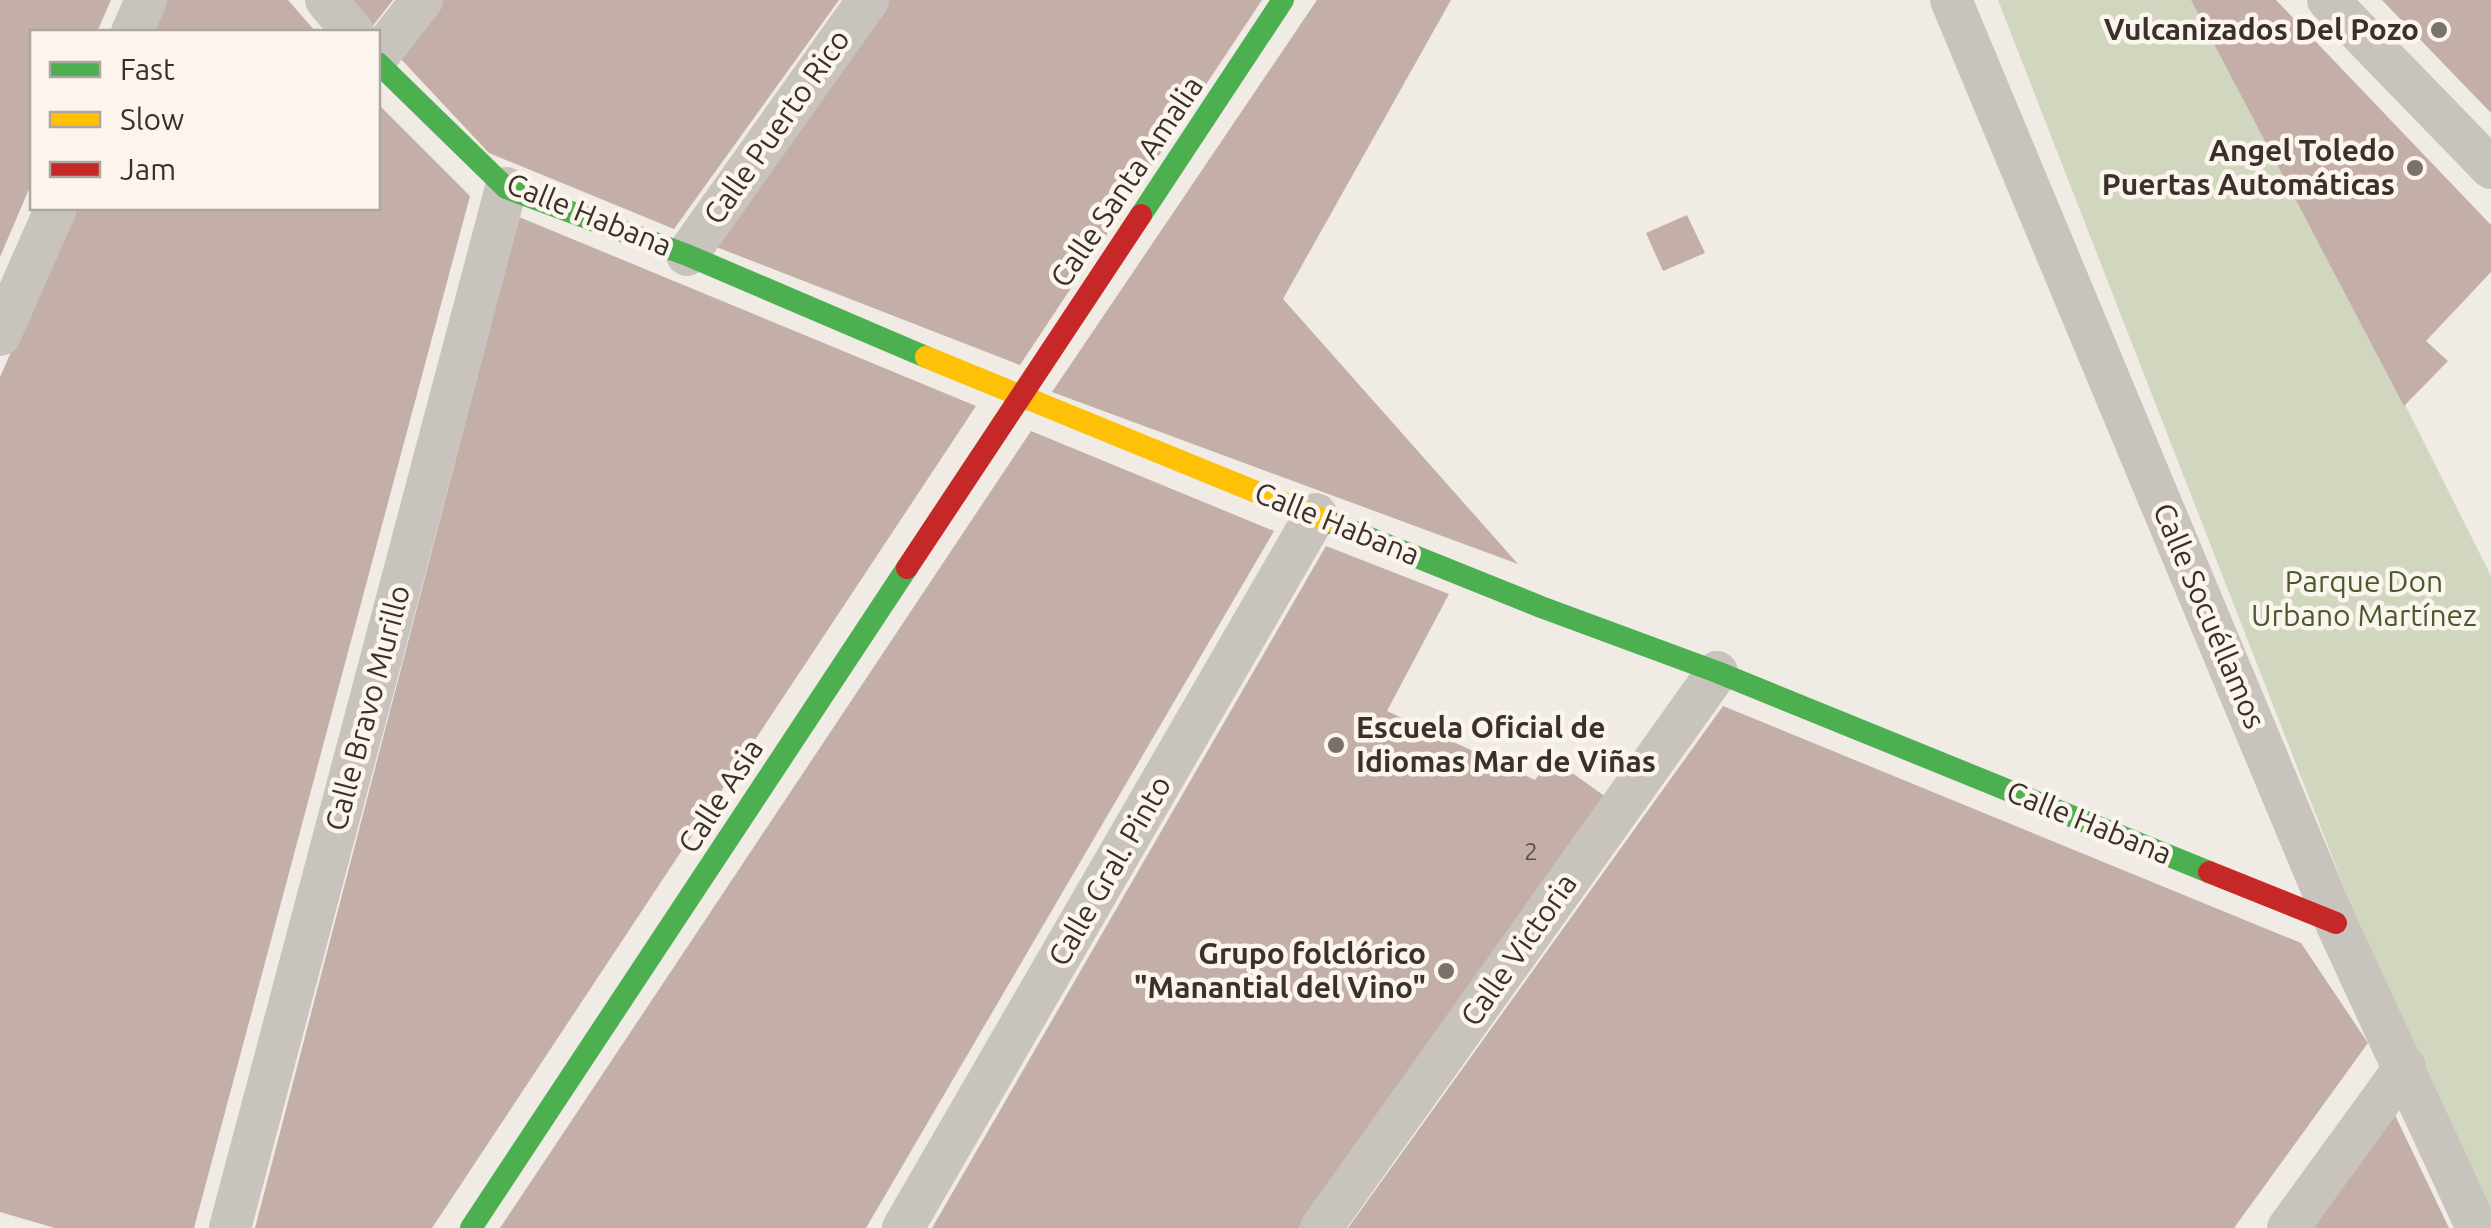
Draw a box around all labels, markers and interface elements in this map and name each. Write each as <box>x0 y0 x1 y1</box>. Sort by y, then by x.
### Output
place label: Vulcanizados Del Pozo <box>2104 12 2419 46</box>
marker: Vulcanizados Del Pozo <box>2428 19 2450 41</box>
street label: Calle Puerto Rico <box>696 23 856 230</box>
legend <box>30 30 380 210</box>
text: Fast <box>120 52 175 86</box>
street label: Calle Santa Amalia <box>1043 70 1209 293</box>
text: Slow <box>120 102 184 136</box>
place label: Angel Toledo Puertas Automáticas <box>2102 133 2395 201</box>
text: Jam <box>120 152 176 186</box>
marker: Angel Toledo Puertas Automáticas <box>2404 157 2426 179</box>
street label: Calle Habana <box>502 166 677 263</box>
street label: Calle Habana <box>1250 475 1425 572</box>
street label: Calle Socuéllamos <box>2147 498 2273 733</box>
park label: Parque Don Urbano Martínez <box>2251 564 2477 632</box>
street label: Calle Bravo Murillo <box>318 581 416 834</box>
place label: Escuela Oficial de Idiomas Mar de Viñas <box>1356 710 1656 778</box>
street label: Calle Asia <box>671 732 769 859</box>
marker: Escuela Oficial de Idiomas Mar de Viñas <box>1325 734 1347 756</box>
street label: Calle Gral. Pinto <box>1041 770 1177 971</box>
street label: Calle Habana <box>2002 774 2177 871</box>
house number: 2 <box>1524 837 1538 865</box>
street label: Calle Victoria <box>1453 867 1583 1032</box>
place label: Grupo folclórico "Manantial del Vino" <box>1134 936 1426 1004</box>
marker: Grupo folclórico "Manantial del Vino" <box>1435 960 1457 982</box>

